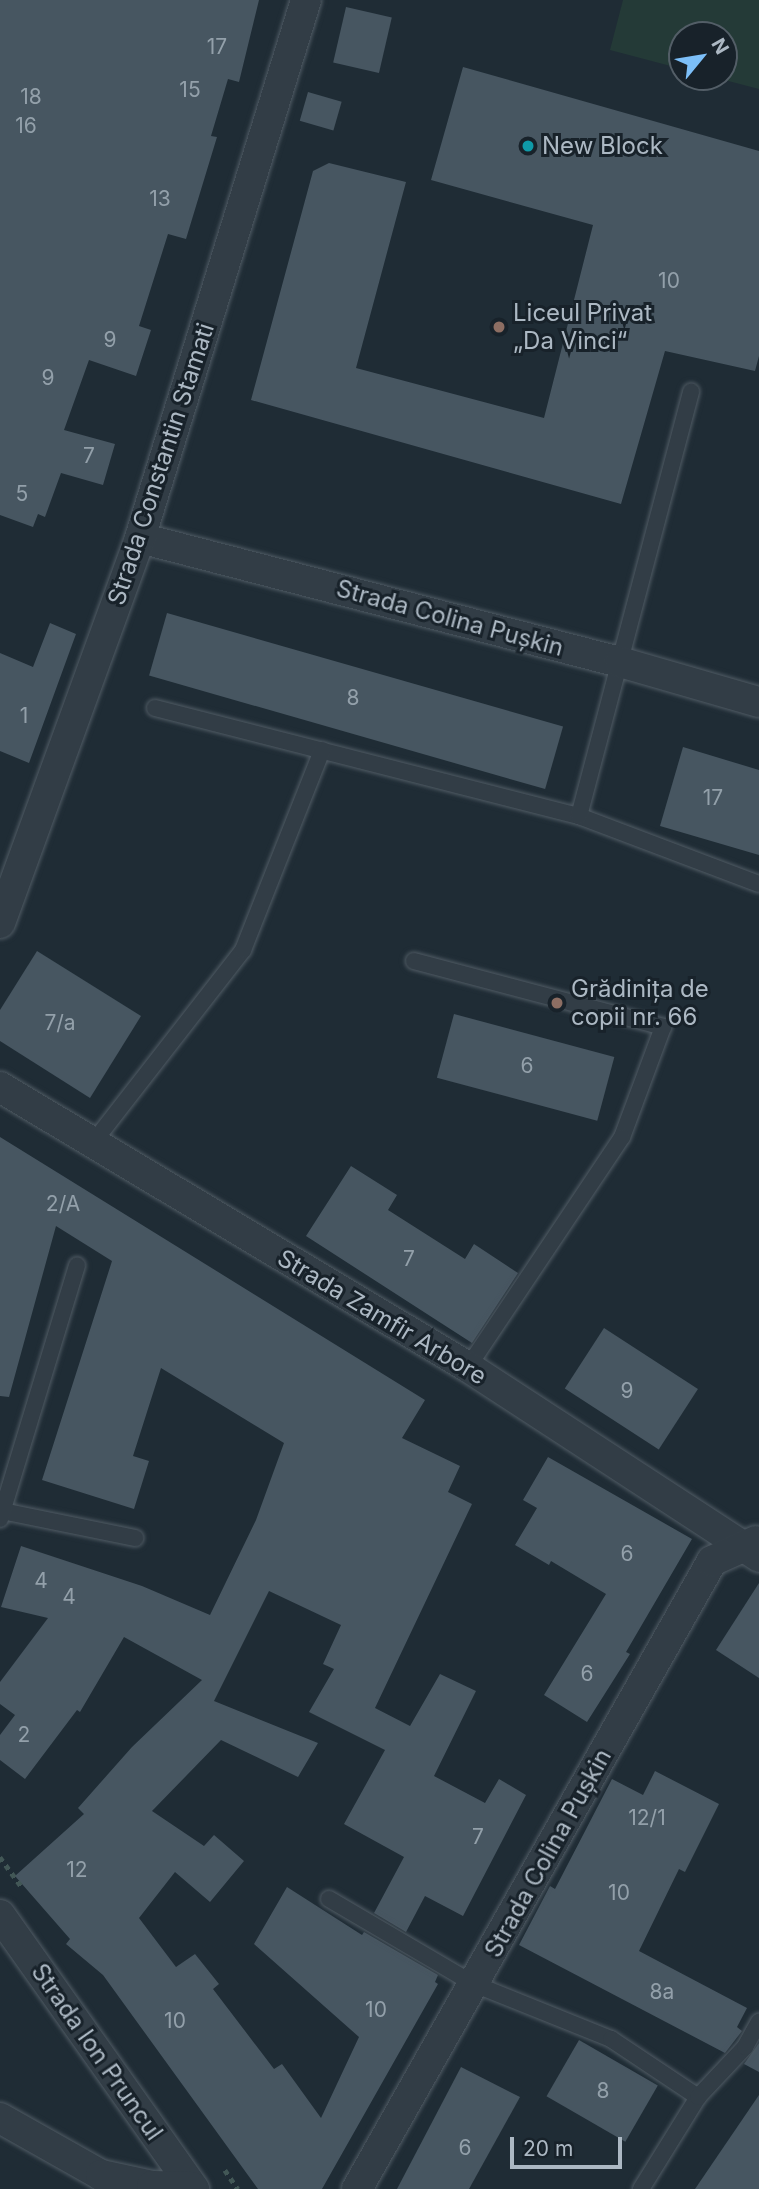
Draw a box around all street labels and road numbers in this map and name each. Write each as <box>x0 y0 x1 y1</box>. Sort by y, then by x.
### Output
street label: Strada Constantin Stamati <box>102 319 220 609</box>
street label: Strada Colina Pușkin <box>333 574 567 662</box>
street label: Strada Zamfir Arbore <box>272 1243 492 1391</box>
street label: Strada Colina Pușkin <box>479 1744 617 1962</box>
street label: Strada Ion Pruncul <box>25 1958 169 2146</box>

